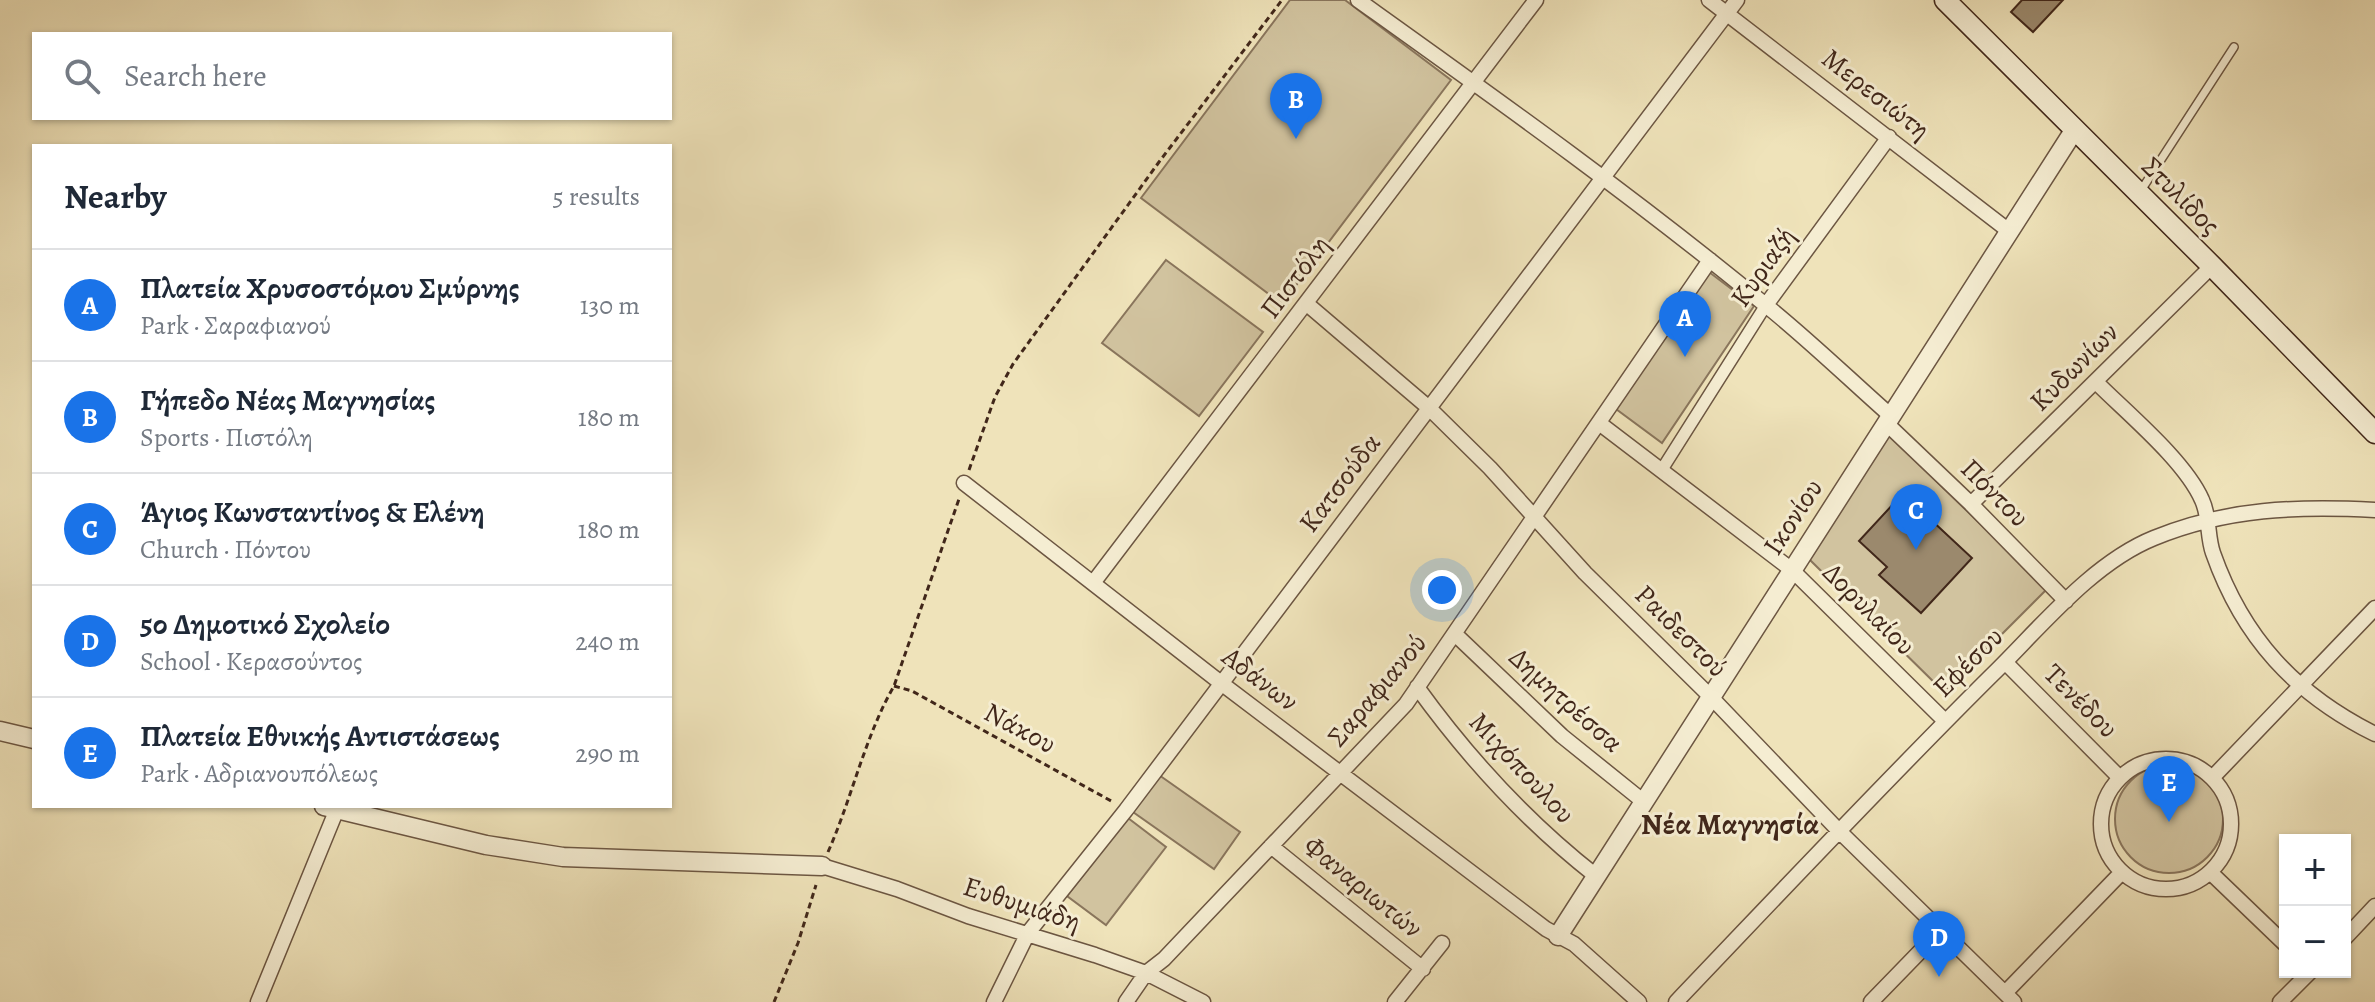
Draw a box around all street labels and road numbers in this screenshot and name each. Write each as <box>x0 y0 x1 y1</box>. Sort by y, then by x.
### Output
street label: Μερεσιώτη <box>1814 40 1938 148</box>
street label: Στυλίδος <box>2133 148 2229 244</box>
street label: Κυριαζή <box>1722 219 1804 315</box>
street label: Πιστόλη <box>1251 228 1339 326</box>
street label: Κυδωνίων <box>2021 314 2127 420</box>
street label: Κατσούδα <box>1290 426 1390 540</box>
street label: Πόντου <box>1952 450 2038 536</box>
street label: Ικονίου <box>1754 472 1832 562</box>
street label: Δορυλαίου <box>1814 554 1924 664</box>
street label: Ραιδεστού <box>1626 576 1736 686</box>
street label: Εφέσου <box>1924 618 2012 706</box>
street label: Σαραφιανού <box>1319 625 1435 755</box>
street label: Αδάνων <box>1213 637 1306 720</box>
street label: Δημητρέσσα <box>1501 639 1631 761</box>
street label: Τενέδου <box>2035 655 2127 747</box>
street label: Νάκου <box>977 693 1063 763</box>
street label: Μιχόπουλου <box>1460 704 1584 832</box>
street label: Φαναριωτών <box>1296 827 1430 947</box>
street label: Ευθυμιάδη <box>958 867 1086 941</box>

